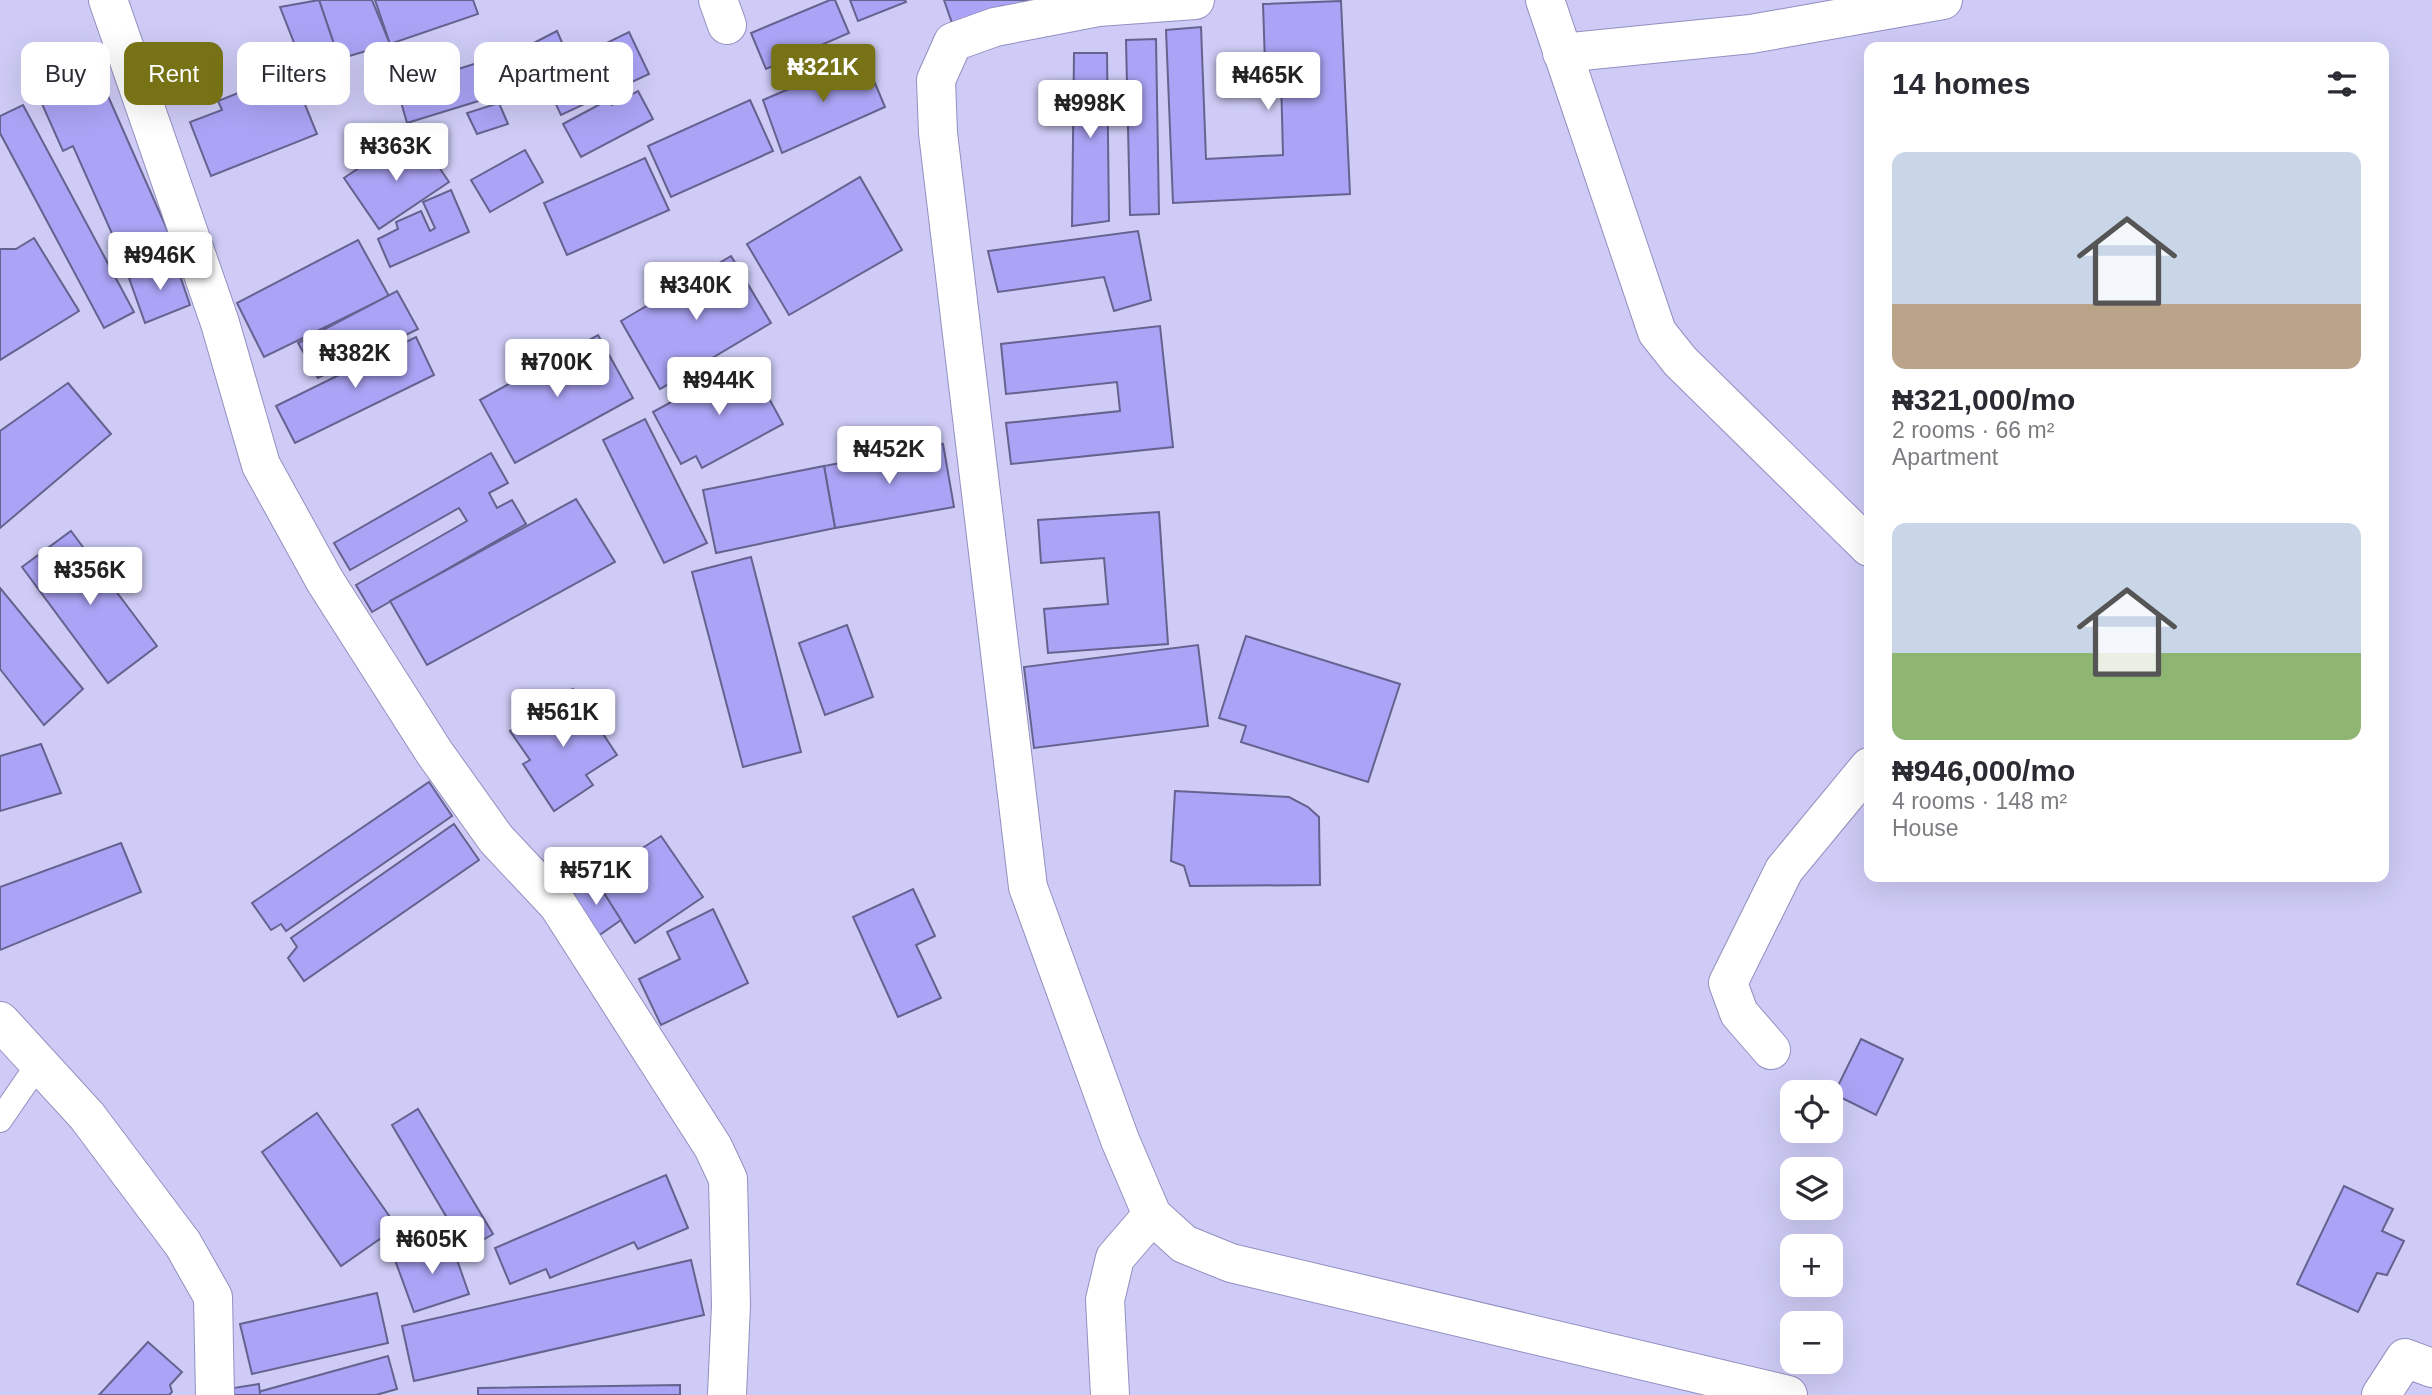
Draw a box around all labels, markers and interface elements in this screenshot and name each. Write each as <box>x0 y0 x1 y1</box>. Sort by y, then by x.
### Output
chip: Buy <box>21 42 110 105</box>
chip: Rent <box>124 42 223 105</box>
chip: Filters <box>237 42 350 105</box>
chip: New <box>364 42 460 105</box>
chip: Apartment <box>474 42 633 105</box>
pin: ₦321K <box>774 44 872 104</box>
pin: ₦465K <box>1219 52 1317 112</box>
text: ₦321K <box>787 54 859 80</box>
text: ₦465K <box>1232 62 1304 88</box>
icon: filters <box>2323 65 2361 103</box>
text: 14 homes <box>1892 67 2030 100</box>
pin: ₦998K <box>1041 80 1139 140</box>
text: ₦998K <box>1054 90 1126 116</box>
pin: ₦363K <box>347 124 445 183</box>
text: ₦363K <box>360 133 432 159</box>
icon: home <box>2064 198 2190 324</box>
pin: ₦946K <box>111 232 209 292</box>
text: ₦946K <box>124 242 196 268</box>
pin: ₦340K <box>647 262 745 322</box>
text: ₦340K <box>660 272 732 298</box>
pin: ₦382K <box>306 330 404 390</box>
text: ₦382K <box>319 340 391 366</box>
pin: ₦700K <box>508 340 606 399</box>
text: ₦700K <box>521 349 593 375</box>
pin: ₦944K <box>670 358 768 417</box>
text: ₦944K <box>683 367 755 393</box>
text: ₦321,000/mo <box>1892 383 2075 416</box>
text: 2 rooms · 66 m² <box>1892 417 2054 443</box>
pin: ₦452K <box>840 426 938 486</box>
text: ₦452K <box>853 436 925 462</box>
text: Apartment <box>1892 444 1998 470</box>
pin: ₦356K <box>41 548 139 607</box>
text: ₦356K <box>54 557 126 583</box>
icon: home <box>2064 569 2190 695</box>
pin: ₦561K <box>514 690 612 749</box>
text: ₦561K <box>527 699 599 725</box>
text: ₦946,000/mo <box>1892 754 2075 787</box>
text: 4 rooms · 148 m² <box>1892 788 2067 814</box>
text: House <box>1892 815 1958 841</box>
pin: ₦571K <box>547 848 645 907</box>
text: ₦571K <box>560 857 632 883</box>
map controls <box>1780 1080 1843 1374</box>
button: locate <box>1780 1080 1843 1143</box>
button: layers <box>1780 1157 1843 1220</box>
pin: ₦605K <box>383 1216 481 1276</box>
text: ₦605K <box>396 1226 468 1252</box>
button: + <box>1780 1234 1843 1297</box>
button: − <box>1780 1311 1843 1374</box>

